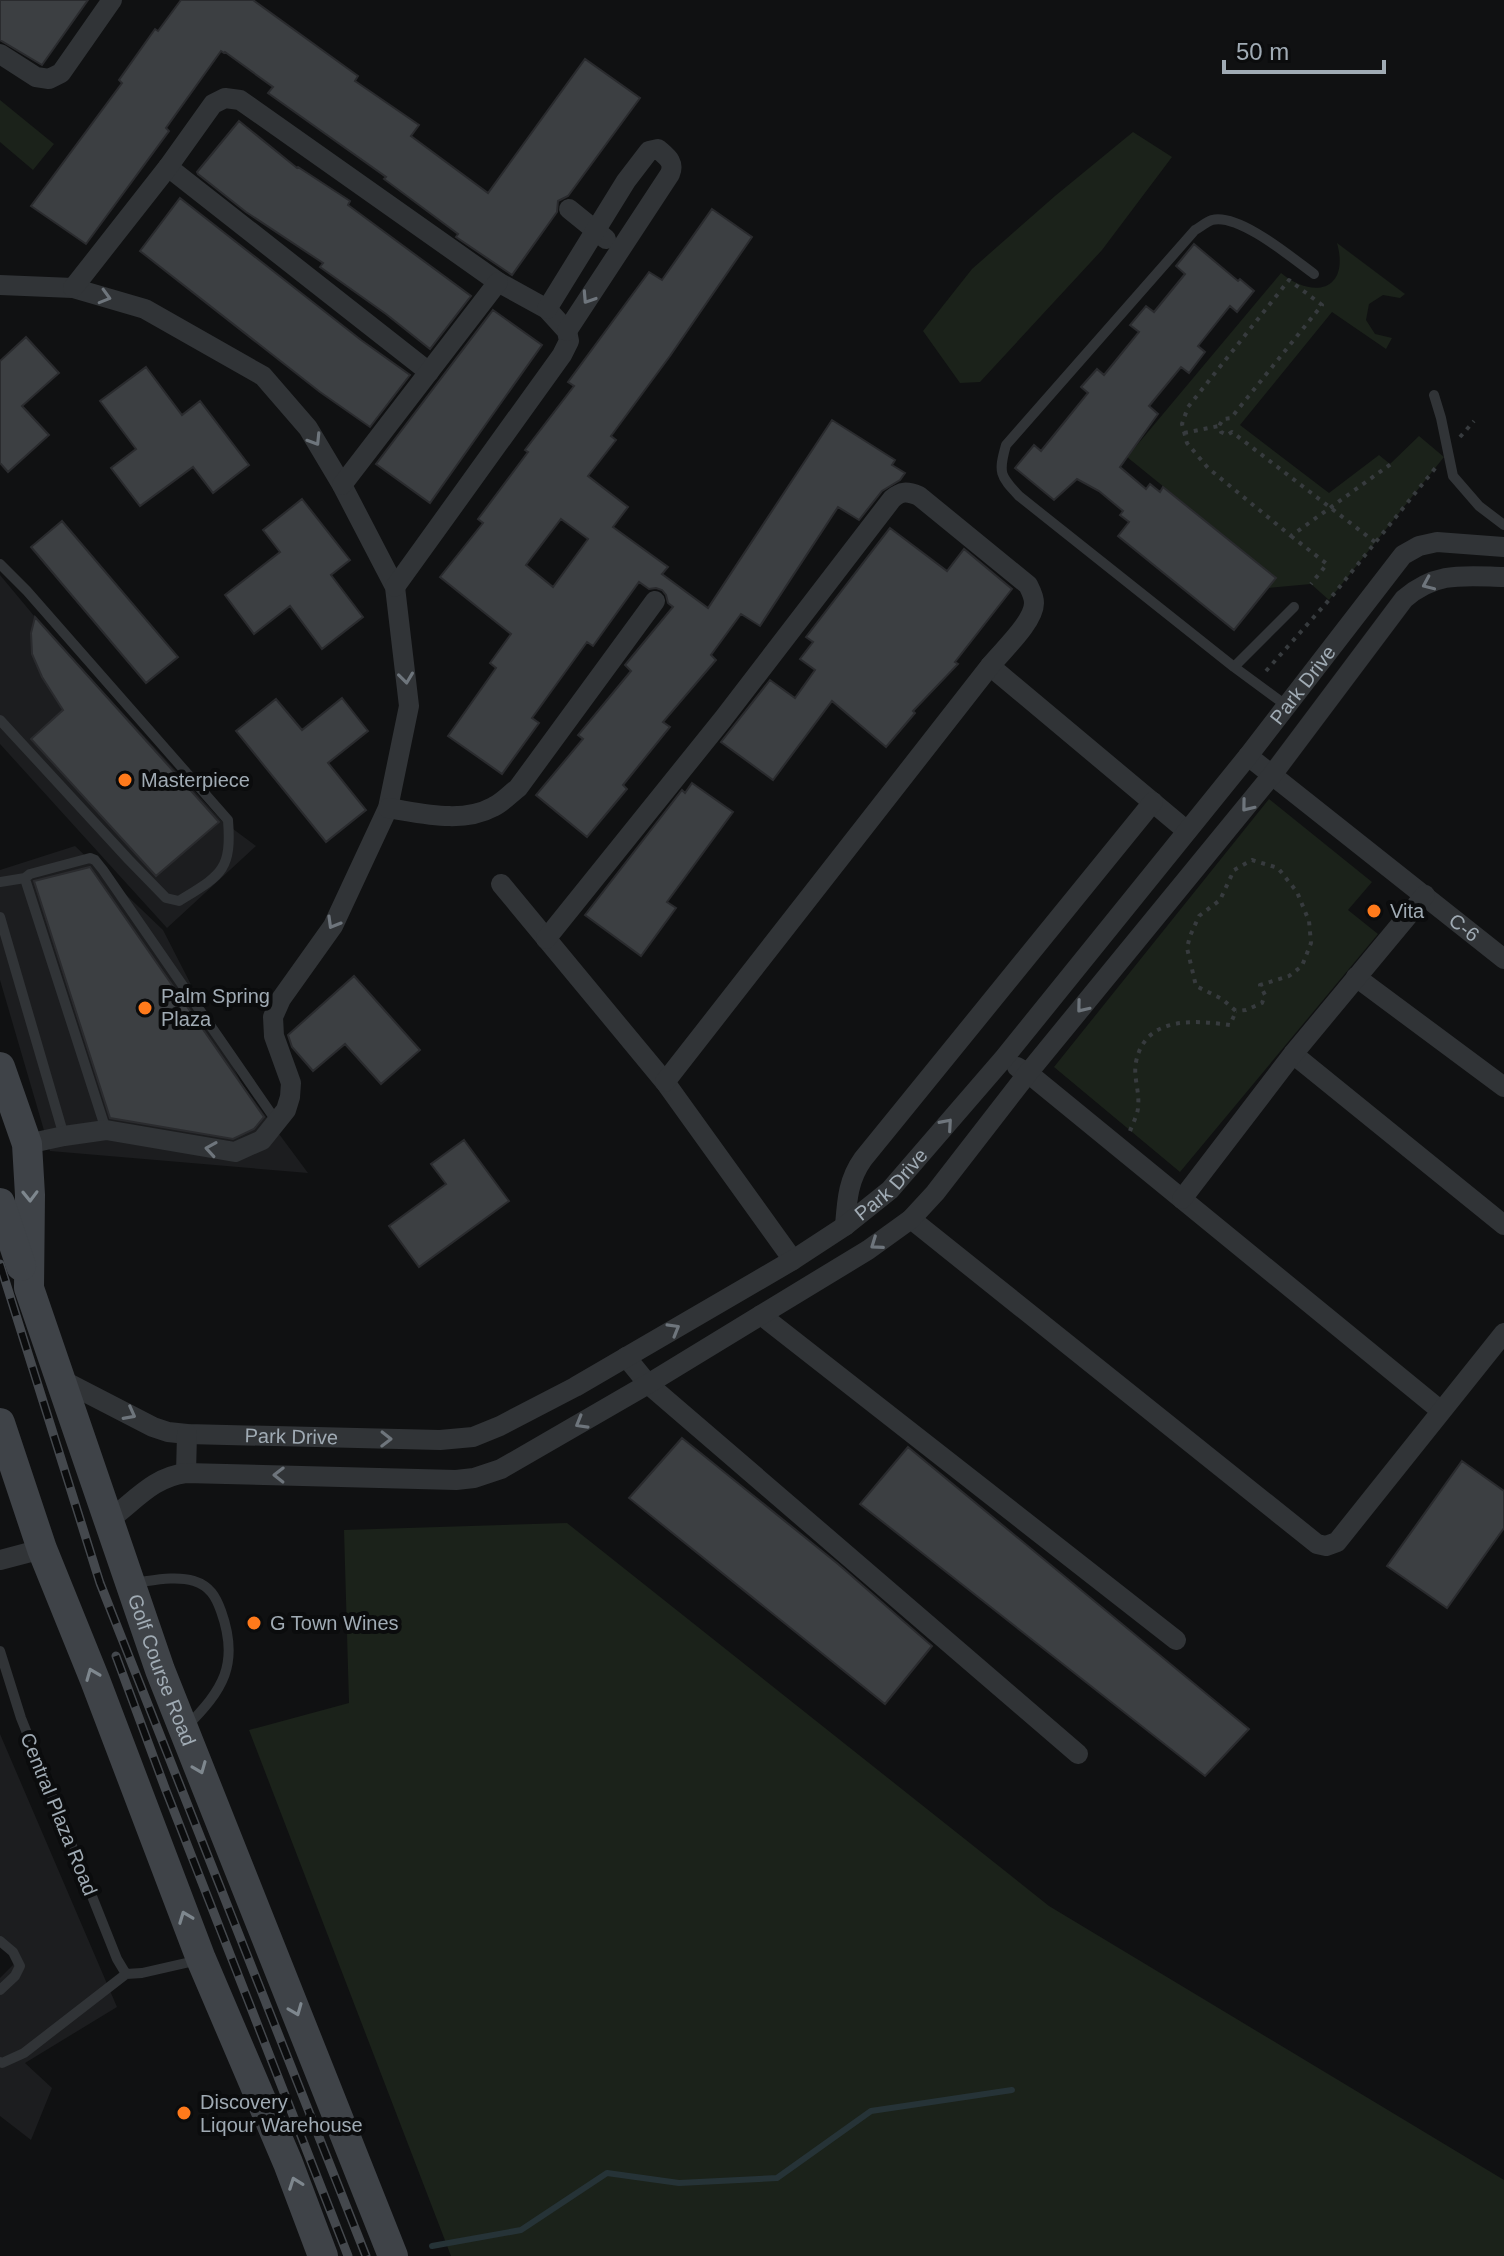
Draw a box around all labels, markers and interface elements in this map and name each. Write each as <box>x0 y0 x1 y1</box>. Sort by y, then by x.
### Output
scale bar <box>1224 24 1384 74</box>
text: 50 m <box>1236 38 1289 65</box>
one-way arrow <box>97 288 111 304</box>
one-way arrow <box>583 289 598 304</box>
one-way arrow <box>305 431 320 446</box>
one-way arrow <box>1421 575 1436 591</box>
street label: Park Drive <box>1266 641 1340 729</box>
one-way arrow <box>397 671 414 685</box>
place label: Masterpiece <box>141 769 250 791</box>
marker: Masterpiece <box>116 771 134 789</box>
one-way arrow <box>1242 797 1257 811</box>
place label: Vita <box>1390 900 1425 922</box>
marker: Vita <box>1365 902 1383 920</box>
street label: C-6 <box>1445 909 1484 946</box>
one-way arrow <box>327 914 343 929</box>
place label: Palm Spring Plaza <box>161 985 270 1030</box>
one-way arrow <box>1077 998 1092 1012</box>
marker: Palm Spring Plaza <box>136 999 154 1017</box>
one-way arrow <box>937 1119 951 1134</box>
one-way arrow <box>204 1141 218 1158</box>
street label: Park Drive <box>850 1144 932 1225</box>
one-way arrow <box>21 1190 38 1203</box>
one-way arrow <box>870 1234 884 1249</box>
one-way arrow <box>665 1323 680 1339</box>
one-way arrow <box>122 1405 136 1420</box>
one-way arrow <box>575 1413 590 1429</box>
street label: Park Drive <box>244 1424 338 1449</box>
one-way arrow <box>380 1430 393 1448</box>
one-way arrow <box>272 1467 285 1484</box>
street label: Golf Course Road <box>124 1591 200 1749</box>
place label: G Town Wines <box>270 1612 399 1634</box>
marker: G Town Wines <box>245 1614 263 1632</box>
one-way arrow <box>85 1668 102 1682</box>
street label: Central Plaza Road <box>16 1729 102 1899</box>
one-way arrow <box>190 1760 206 1774</box>
one-way arrow <box>178 1911 195 1925</box>
one-way arrow <box>286 2002 303 2016</box>
place label: Discovery Liqour Warehouse <box>200 2091 363 2136</box>
marker: Discovery Liqour Warehouse <box>175 2104 193 2122</box>
one-way arrow <box>289 2177 305 2191</box>

